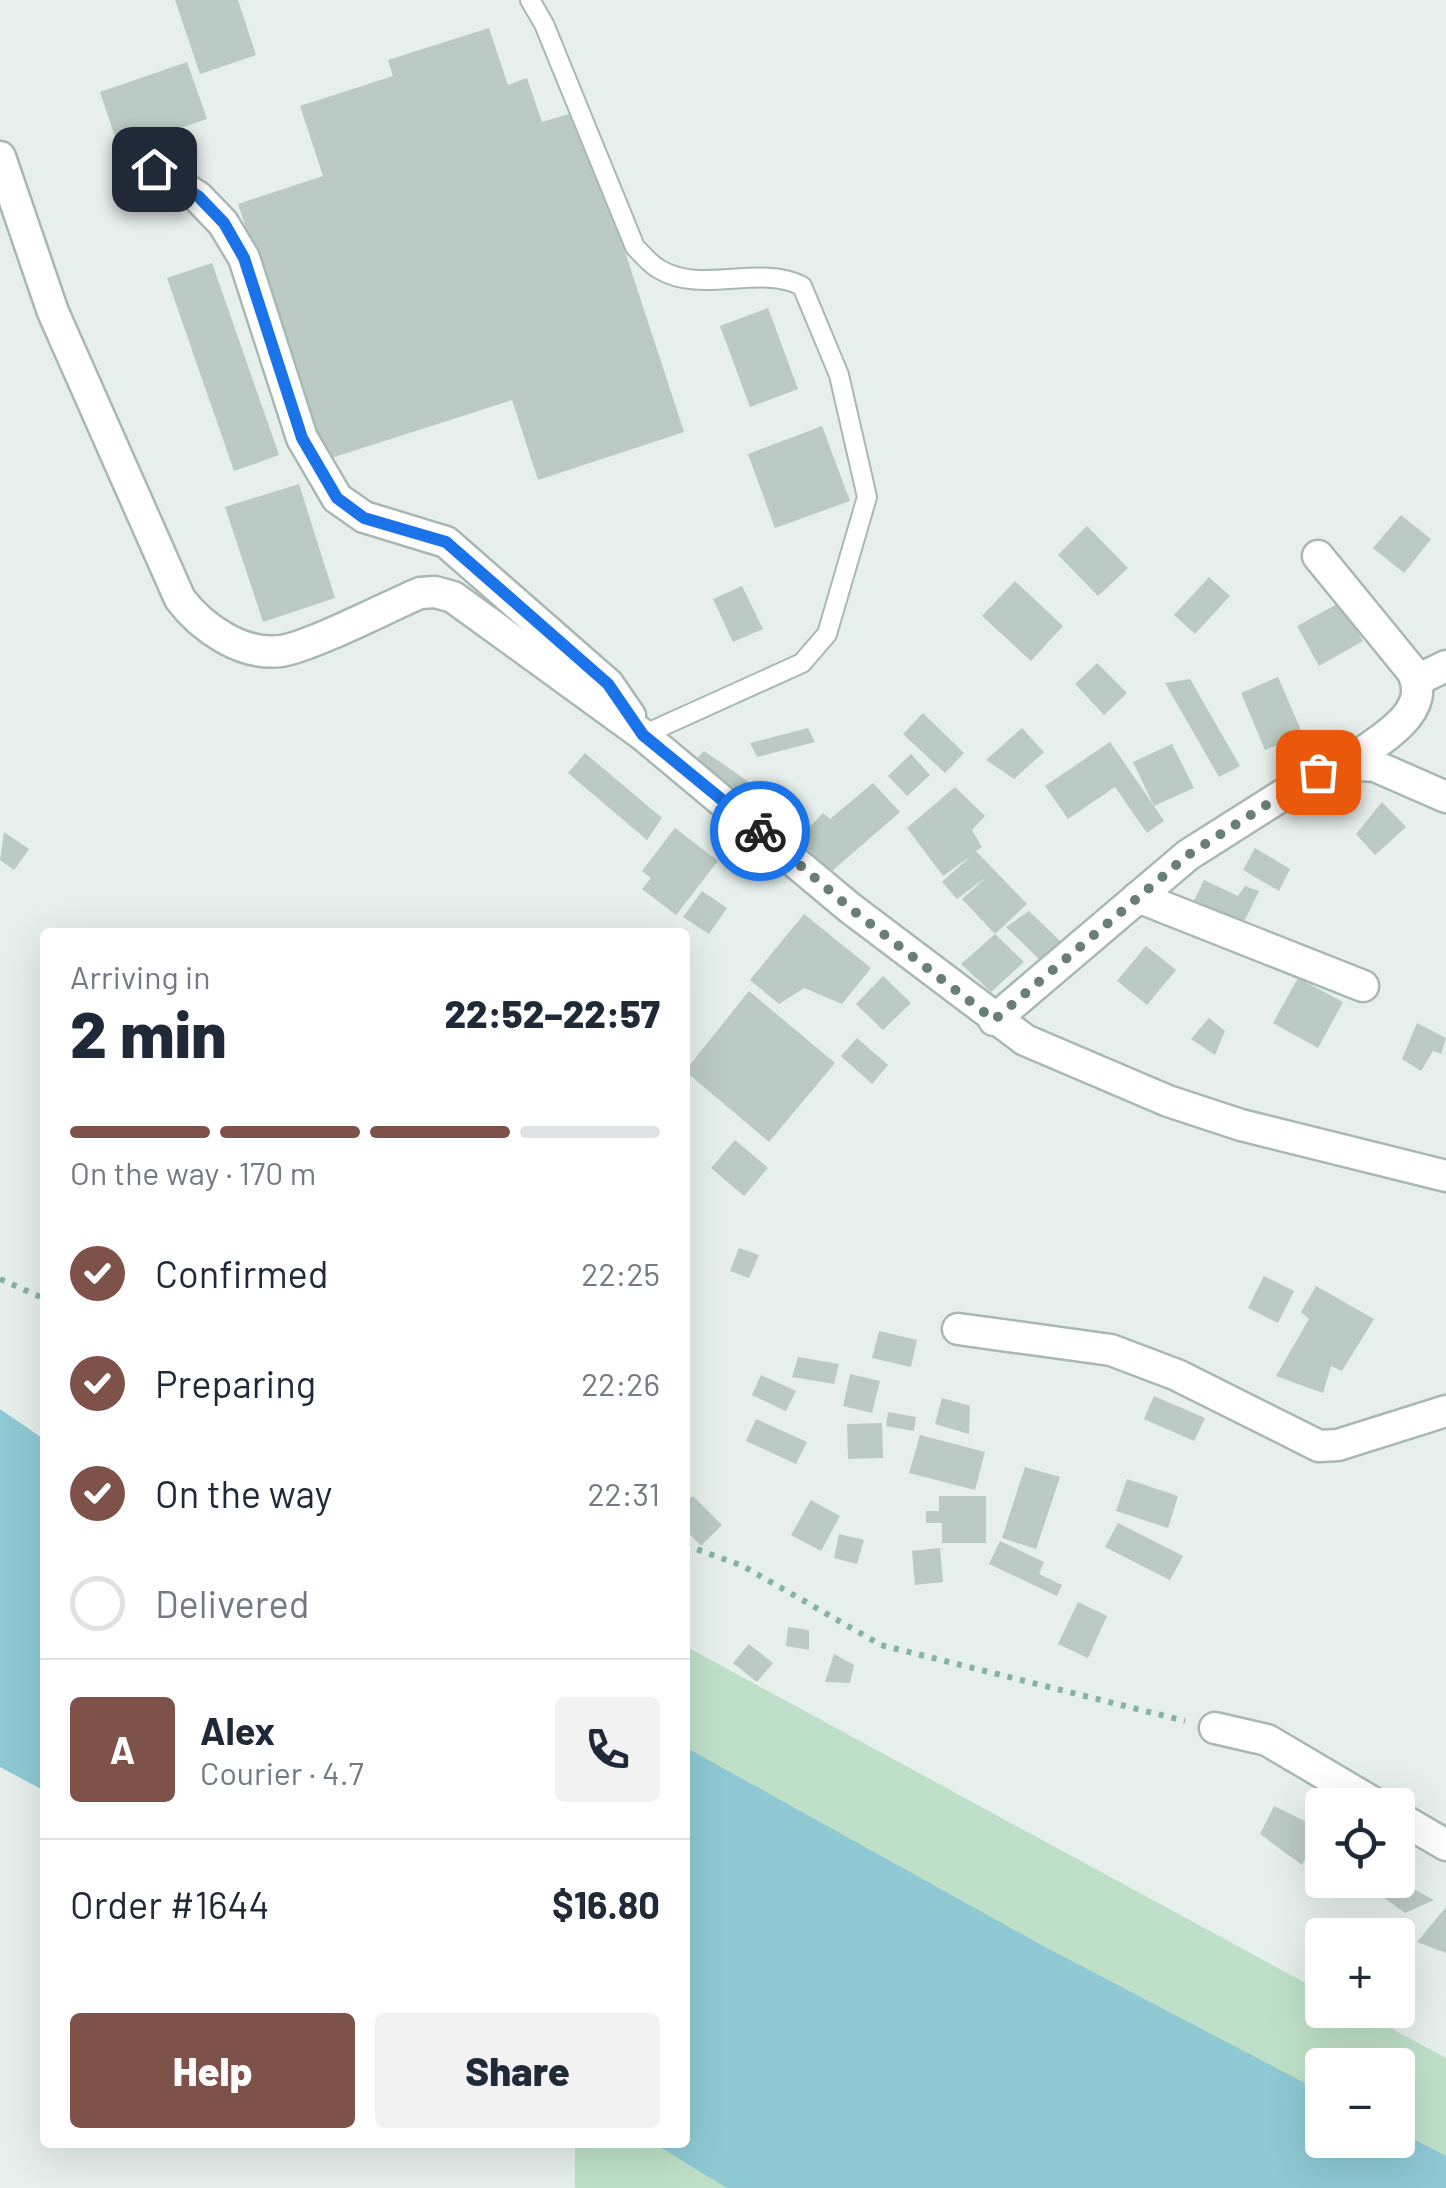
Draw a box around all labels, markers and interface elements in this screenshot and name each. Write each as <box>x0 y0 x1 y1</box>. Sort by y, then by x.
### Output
pin <box>112 127 197 212</box>
icon: home <box>127 142 182 197</box>
pin <box>1276 730 1361 815</box>
icon: bag <box>1291 745 1346 800</box>
courier <box>710 781 810 881</box>
icon: bike <box>733 804 788 859</box>
text: Arriving in <box>70 957 210 995</box>
text: 22:52–22:57 <box>445 990 660 1036</box>
text: 2 min <box>70 993 227 1071</box>
text: On the way · 170 m <box>70 1153 316 1191</box>
icon: check <box>70 1246 125 1301</box>
text: Confirmed <box>155 1250 328 1296</box>
text: 22:25 <box>581 1254 660 1292</box>
icon: check <box>70 1356 125 1411</box>
text: Preparing <box>155 1360 316 1406</box>
text: 22:26 <box>581 1364 660 1402</box>
icon: check <box>70 1466 125 1521</box>
text: On the way <box>155 1470 332 1516</box>
text: 22:31 <box>587 1474 660 1512</box>
text: Delivered <box>155 1580 309 1626</box>
button: phone <box>555 1697 660 1802</box>
text: Alex <box>200 1707 275 1753</box>
text: A <box>110 1726 135 1772</box>
text: Courier · 4.7 <box>200 1753 364 1791</box>
map controls <box>1305 1788 1415 2158</box>
button: locate <box>1305 1788 1415 1898</box>
text: Order #1644 <box>70 1881 270 1927</box>
text: $16.80 <box>552 1881 660 1927</box>
button: + <box>1305 1918 1415 2028</box>
button: Help <box>70 2013 355 2128</box>
button: Share <box>375 2013 660 2128</box>
button: − <box>1305 2048 1415 2158</box>

